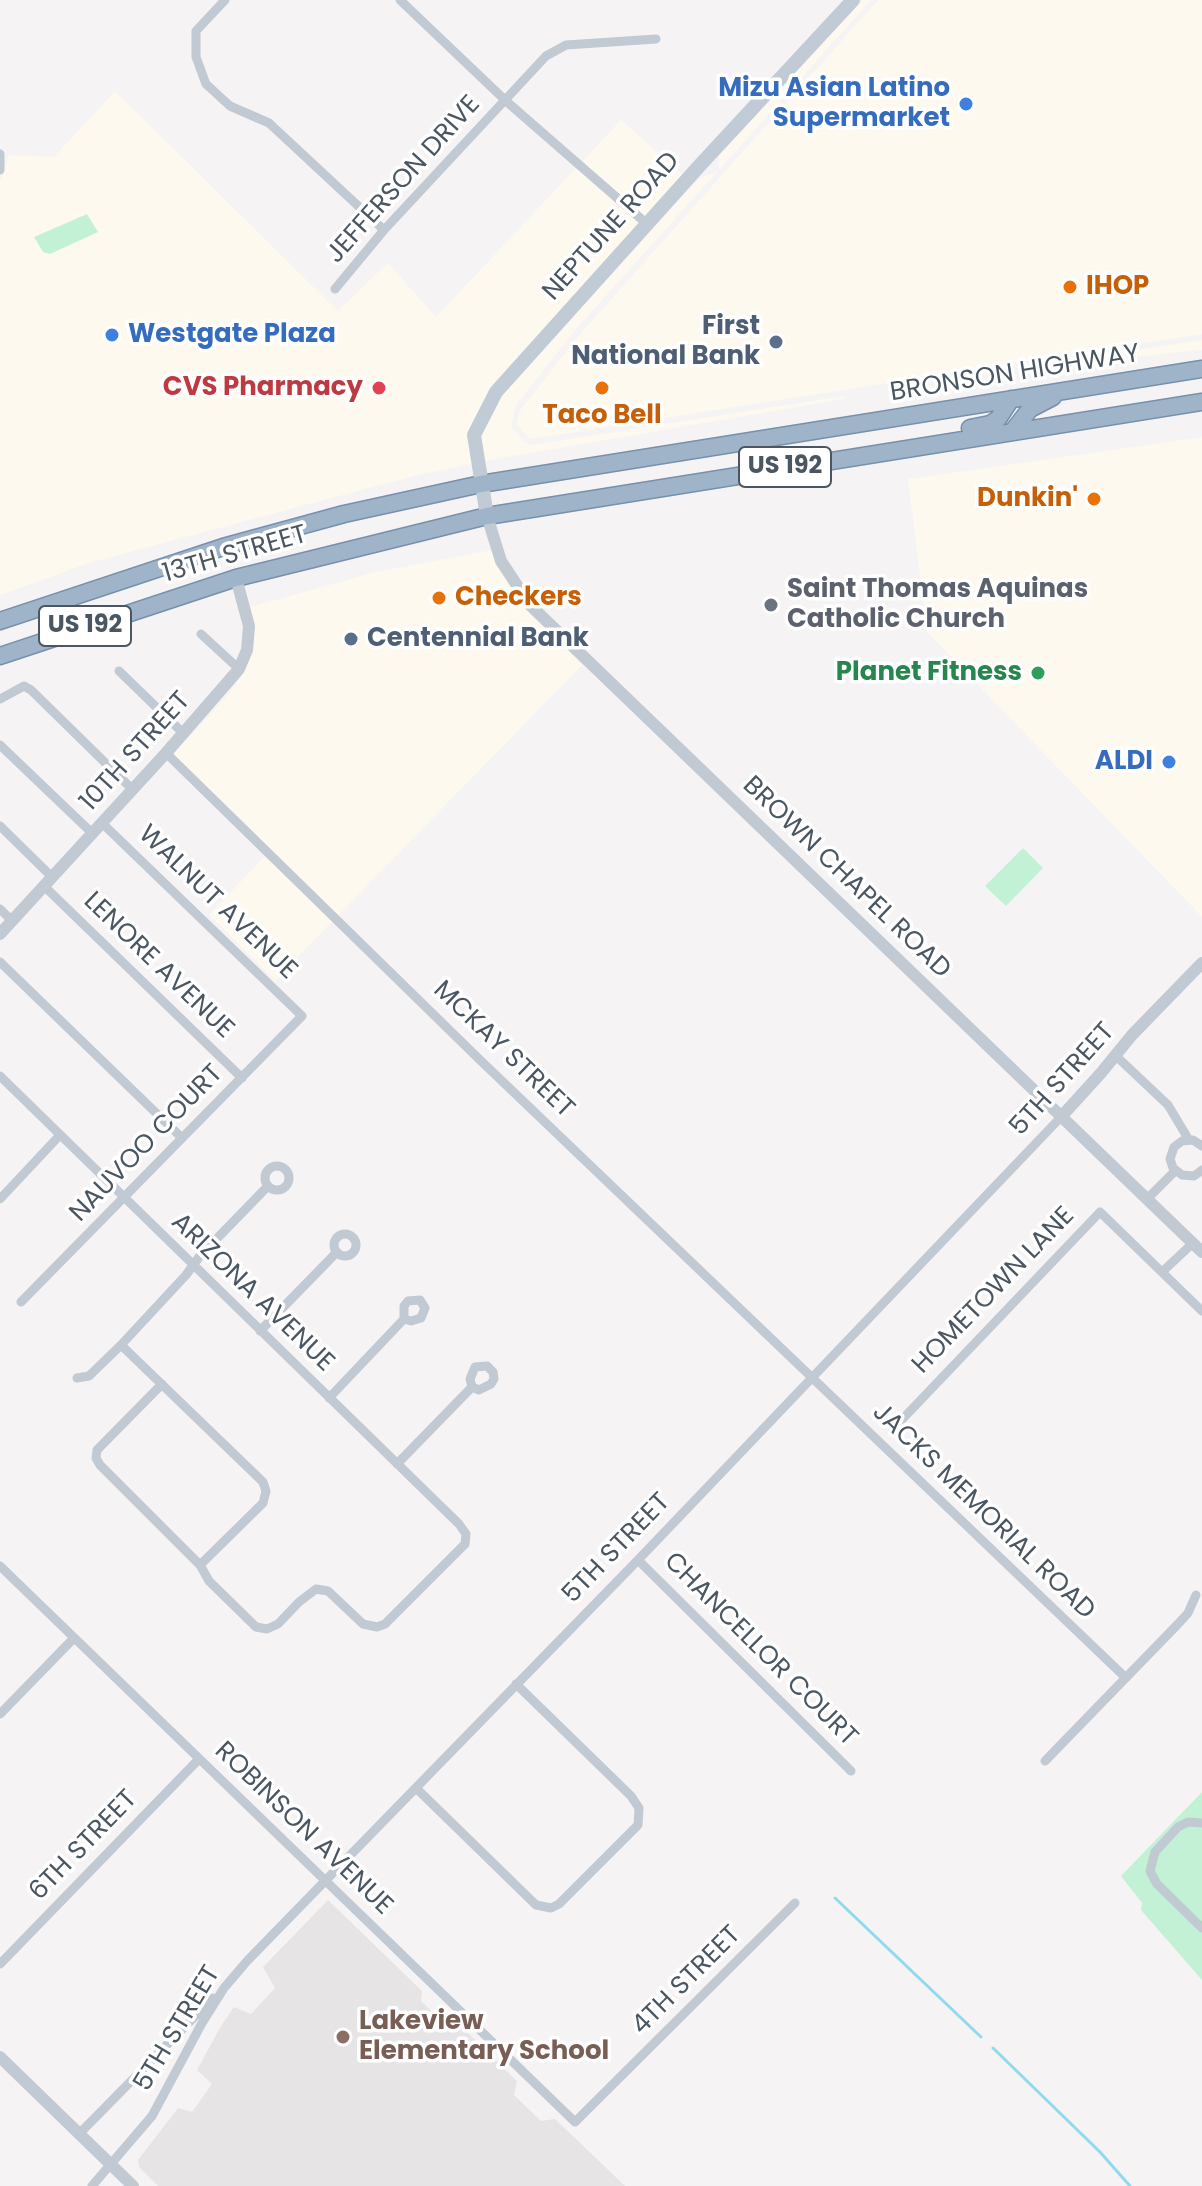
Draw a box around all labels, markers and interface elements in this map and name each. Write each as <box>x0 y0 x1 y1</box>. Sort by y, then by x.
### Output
place label: Mizu Asian Latino Supermarket <box>718 73 950 134</box>
street label: JEFFERSON DRIVE <box>321 90 487 270</box>
marker: Mizu Asian Latino Supermarket <box>957 95 975 113</box>
street label: NEPTUNE ROAD <box>537 146 687 308</box>
place label: IHOP <box>1086 271 1149 303</box>
marker: IHOP <box>1061 278 1079 296</box>
place label: First National Bank <box>571 311 760 372</box>
place label: Westgate Plaza <box>128 319 336 351</box>
marker: Westgate Plaza <box>103 326 121 344</box>
marker: First National Bank <box>767 333 785 351</box>
street label: BRONSON HIGHWAY <box>888 339 1142 409</box>
place label: CVS Pharmacy <box>163 372 363 404</box>
marker: CVS Pharmacy <box>370 379 388 397</box>
marker: Taco Bell <box>593 379 611 397</box>
place label: Taco Bell <box>542 400 662 432</box>
road number: US 192 <box>739 447 831 487</box>
place label: Dunkin' <box>977 483 1078 515</box>
marker: Dunkin' <box>1085 490 1103 508</box>
street label: 13TH STREET <box>159 520 311 590</box>
place label: Saint Thomas Aquinas Catholic Church <box>787 574 1088 636</box>
place label: Checkers <box>455 582 582 614</box>
marker: Checkers <box>430 589 448 607</box>
marker: Saint Thomas Aquinas Catholic Church <box>762 596 780 614</box>
road number: US 192 <box>39 606 131 646</box>
place label: Centennial Bank <box>367 623 589 655</box>
marker: Centennial Bank <box>342 630 360 648</box>
place label: Planet Fitness <box>836 657 1022 689</box>
marker: Planet Fitness <box>1029 664 1047 682</box>
street label: 10TH STREET <box>74 686 198 818</box>
place label: ALDI <box>1095 746 1153 778</box>
marker: ALDI <box>1160 753 1178 771</box>
street label: BROWN CHAPEL ROAD <box>736 771 956 985</box>
street label: WALNUT AVENUE <box>131 819 303 987</box>
street label: LENORE AVENUE <box>76 886 240 1046</box>
street label: MCKAY STREET <box>426 975 580 1125</box>
street label: 5TH STREET <box>1004 1017 1122 1143</box>
street label: NAUVOO COURT <box>64 1059 230 1229</box>
street label: HOMETOWN LANE <box>906 1201 1082 1381</box>
street label: ARIZONA AVENUE <box>164 1207 340 1379</box>
street label: JACKS MEMORIAL ROAD <box>865 1397 1101 1627</box>
street label: 5TH STREET <box>557 1487 677 1611</box>
street label: CHANCELLOR COURT <box>657 1547 863 1753</box>
street label: ROBINSON AVENUE <box>208 1736 398 1922</box>
street label: 6TH STREET <box>24 1784 144 1908</box>
street label: 4TH STREET <box>626 1920 748 2042</box>
street label: 5TH STREET <box>128 1960 228 2098</box>
place label: Lakeview Elementary School <box>359 2006 609 2068</box>
marker: Lakeview Elementary School <box>334 2028 352 2046</box>

